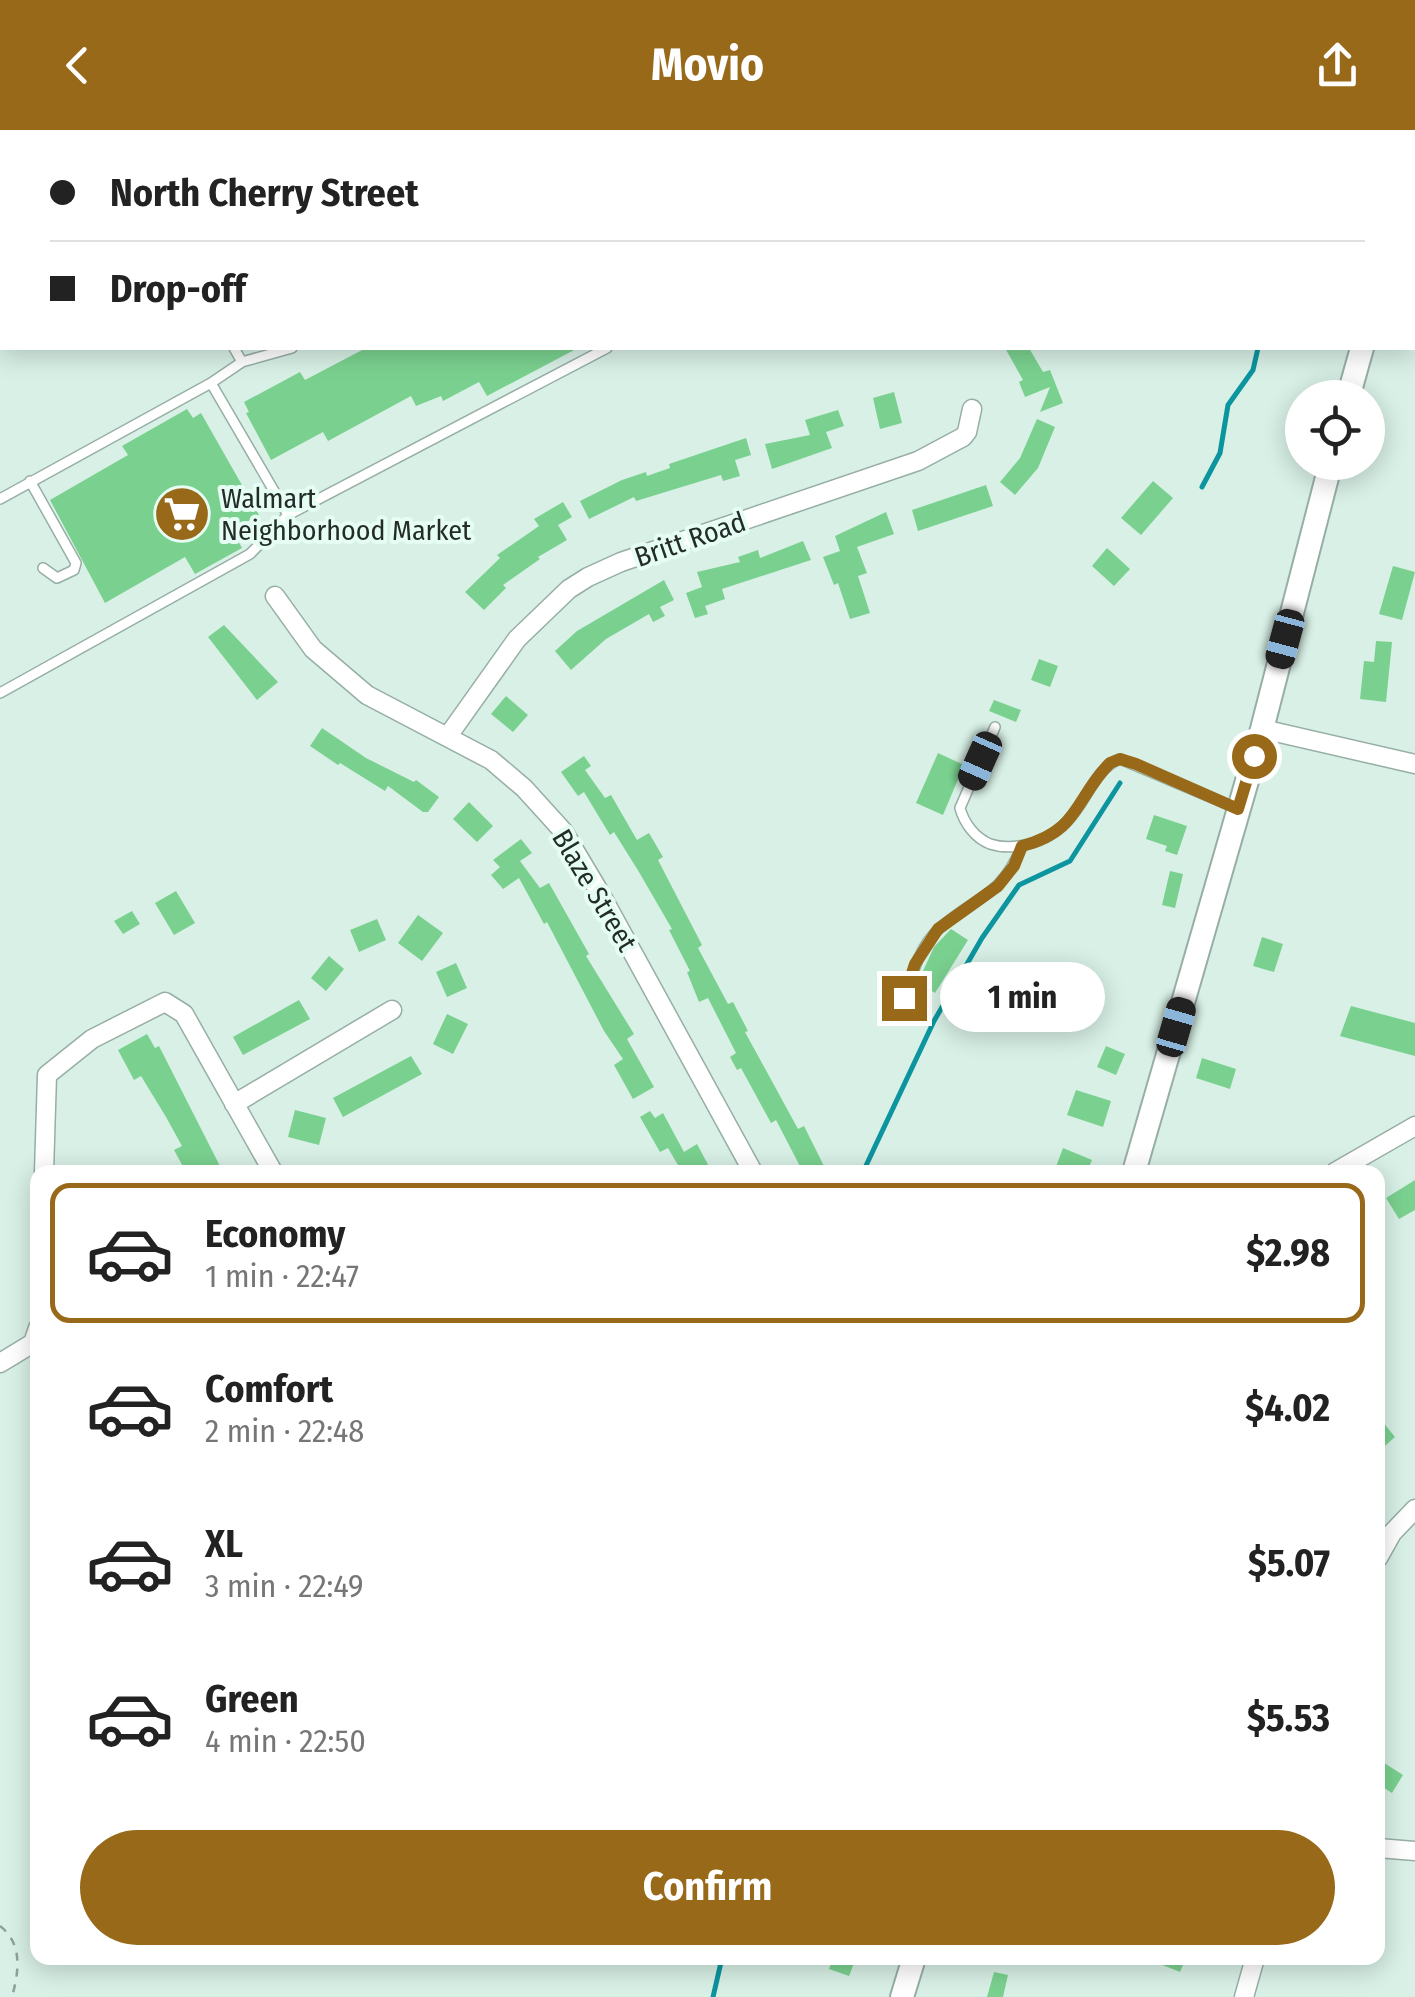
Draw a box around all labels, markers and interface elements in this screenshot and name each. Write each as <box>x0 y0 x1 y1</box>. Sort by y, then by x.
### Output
icon: back <box>50 38 105 93</box>
text: Movio <box>651 38 764 92</box>
icon: share <box>1310 38 1365 93</box>
text: North Cherry Street <box>110 170 419 216</box>
text: Drop-off <box>110 266 246 312</box>
map controls <box>1285 380 1385 480</box>
button: locate <box>1285 380 1385 480</box>
place label: Walmart Neighborhood Market <box>221 482 472 547</box>
supermarket icon: Walmart Neighborhood Market <box>152 484 212 544</box>
street label: Britt Road <box>630 505 750 574</box>
car <box>1263 606 1307 672</box>
car <box>954 727 1006 795</box>
route start <box>1232 734 1277 779</box>
street label: Blaze Street <box>545 823 644 958</box>
callout: 1 min <box>939 963 1104 1033</box>
route end <box>882 976 927 1021</box>
text: 1 min <box>988 978 1057 1016</box>
car <box>1153 994 1199 1060</box>
icon: car <box>85 1208 175 1298</box>
text: Economy <box>205 1211 345 1257</box>
text: $2.98 <box>1246 1230 1330 1276</box>
text: 1 min · 22:47 <box>205 1257 359 1295</box>
icon: car <box>85 1363 175 1453</box>
text: Comfort <box>205 1366 333 1412</box>
text: $4.02 <box>1245 1385 1330 1431</box>
text: 2 min · 22:48 <box>205 1412 364 1450</box>
icon: car <box>85 1518 175 1608</box>
text: XL <box>205 1521 243 1567</box>
text: $5.07 <box>1248 1540 1330 1586</box>
text: 3 min · 22:49 <box>205 1567 364 1605</box>
icon: car <box>85 1673 175 1763</box>
text: Green <box>205 1676 299 1722</box>
text: $5.53 <box>1247 1695 1330 1741</box>
text: 4 min · 22:50 <box>205 1722 366 1760</box>
button: Confirm <box>80 1830 1335 1945</box>

